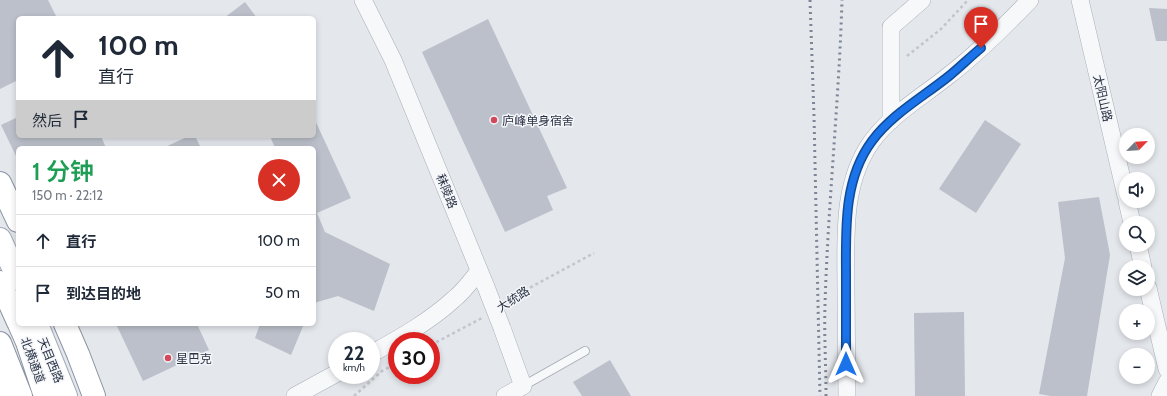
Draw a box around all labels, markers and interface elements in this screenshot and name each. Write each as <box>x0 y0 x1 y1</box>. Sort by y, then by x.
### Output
pin <box>964 7.0 998 48</box>
icon: arrive <box>970 13 992 35</box>
text: 100 m <box>98 28 179 62</box>
icon: ahead <box>32 32 84 84</box>
text: 直行 <box>98 66 134 88</box>
street label: 太阳山路 <box>1090 73 1116 123</box>
icon: arrive <box>70 108 92 130</box>
text: 然后 <box>32 112 62 130</box>
place label: 庐峰单身宿舍 <box>502 113 574 128</box>
marker: 庐峰单身宿舍 <box>489 115 499 125</box>
north arrow <box>1119 128 1155 164</box>
map controls <box>1119 128 1155 384</box>
text: 1 分钟 <box>32 157 94 186</box>
button: close <box>258 159 300 201</box>
street label: 秣陵路 <box>433 171 461 211</box>
button: sound <box>1119 172 1155 208</box>
text: 150 m · 22:12 <box>32 187 103 203</box>
button: search <box>1119 216 1155 252</box>
icon: ahead <box>32 230 54 252</box>
text: 100 m <box>258 232 300 250</box>
text: 直行 <box>66 233 96 251</box>
button: layers <box>1119 260 1155 296</box>
icon: arrive <box>32 282 54 304</box>
street label: 大统路 <box>494 283 532 315</box>
text: 50 m <box>265 284 300 302</box>
text: 到达目的地 <box>66 285 141 303</box>
button: + <box>1119 304 1155 340</box>
speed limit sign: 30 <box>388 332 440 384</box>
street label: 北横通道 <box>18 335 48 385</box>
street label: 天目西路 <box>35 335 67 385</box>
text: 22 <box>343 341 365 365</box>
position arrow <box>825 343 867 385</box>
button: − <box>1119 348 1155 384</box>
place label: 星巴克 <box>176 351 212 366</box>
marker: 星巴克 <box>163 353 173 363</box>
text: km/h <box>343 361 365 374</box>

